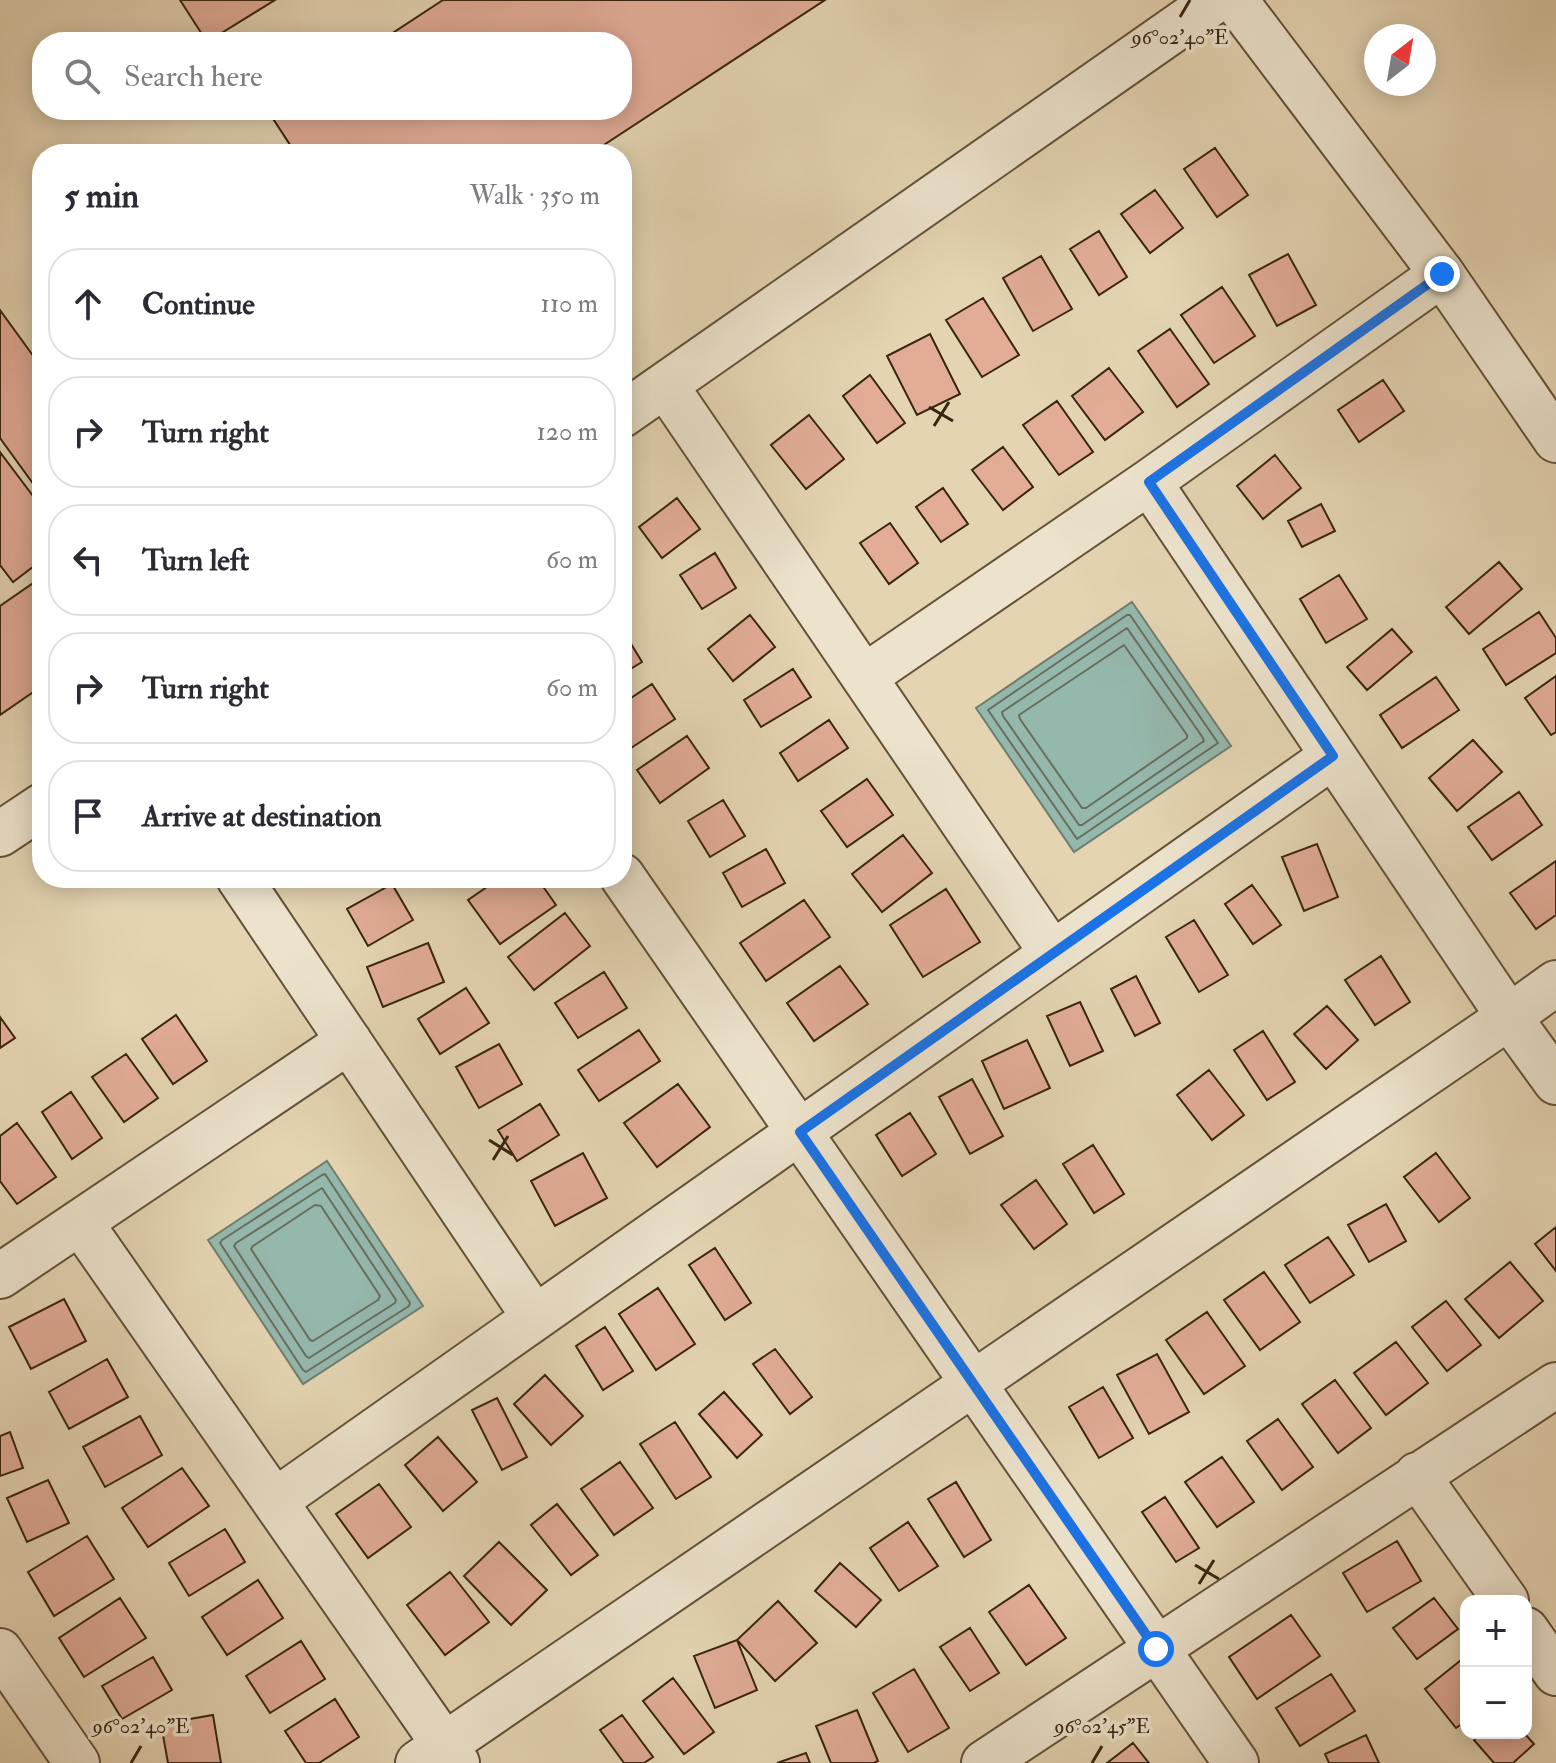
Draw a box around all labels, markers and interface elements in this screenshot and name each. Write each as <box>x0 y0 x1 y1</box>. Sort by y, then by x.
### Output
north arrow <box>1364 24 1436 96</box>
text: 96°02'40"E <box>1129 25 1229 50</box>
search box <box>32 32 632 120</box>
icon: search <box>60 54 104 98</box>
text: Search here <box>124 58 263 95</box>
text: 5 min <box>64 175 139 218</box>
text: Walk · 350 m <box>470 180 600 212</box>
route end <box>1424 256 1460 292</box>
icon: ahead <box>66 282 110 326</box>
text: Continue <box>142 286 255 323</box>
text: 110 m <box>541 288 598 320</box>
icon: right <box>66 410 110 454</box>
text: Turn right <box>142 414 269 451</box>
text: 120 m <box>537 416 598 448</box>
icon: left <box>66 538 110 582</box>
text: Turn left <box>142 542 249 579</box>
text: 60 m <box>546 544 598 576</box>
icon: right <box>66 666 110 710</box>
text: Turn right <box>142 670 269 707</box>
text: 60 m <box>546 672 598 704</box>
icon: arrive <box>66 794 110 838</box>
text: Arrive at destination <box>142 798 382 835</box>
map controls <box>1460 1595 1532 1739</box>
button: + <box>1460 1595 1532 1667</box>
route start <box>1138 1631 1174 1667</box>
button: − <box>1460 1667 1532 1739</box>
text: 96°02'40"E <box>90 1714 190 1739</box>
text: 96°02'45"E <box>1052 1714 1150 1739</box>

